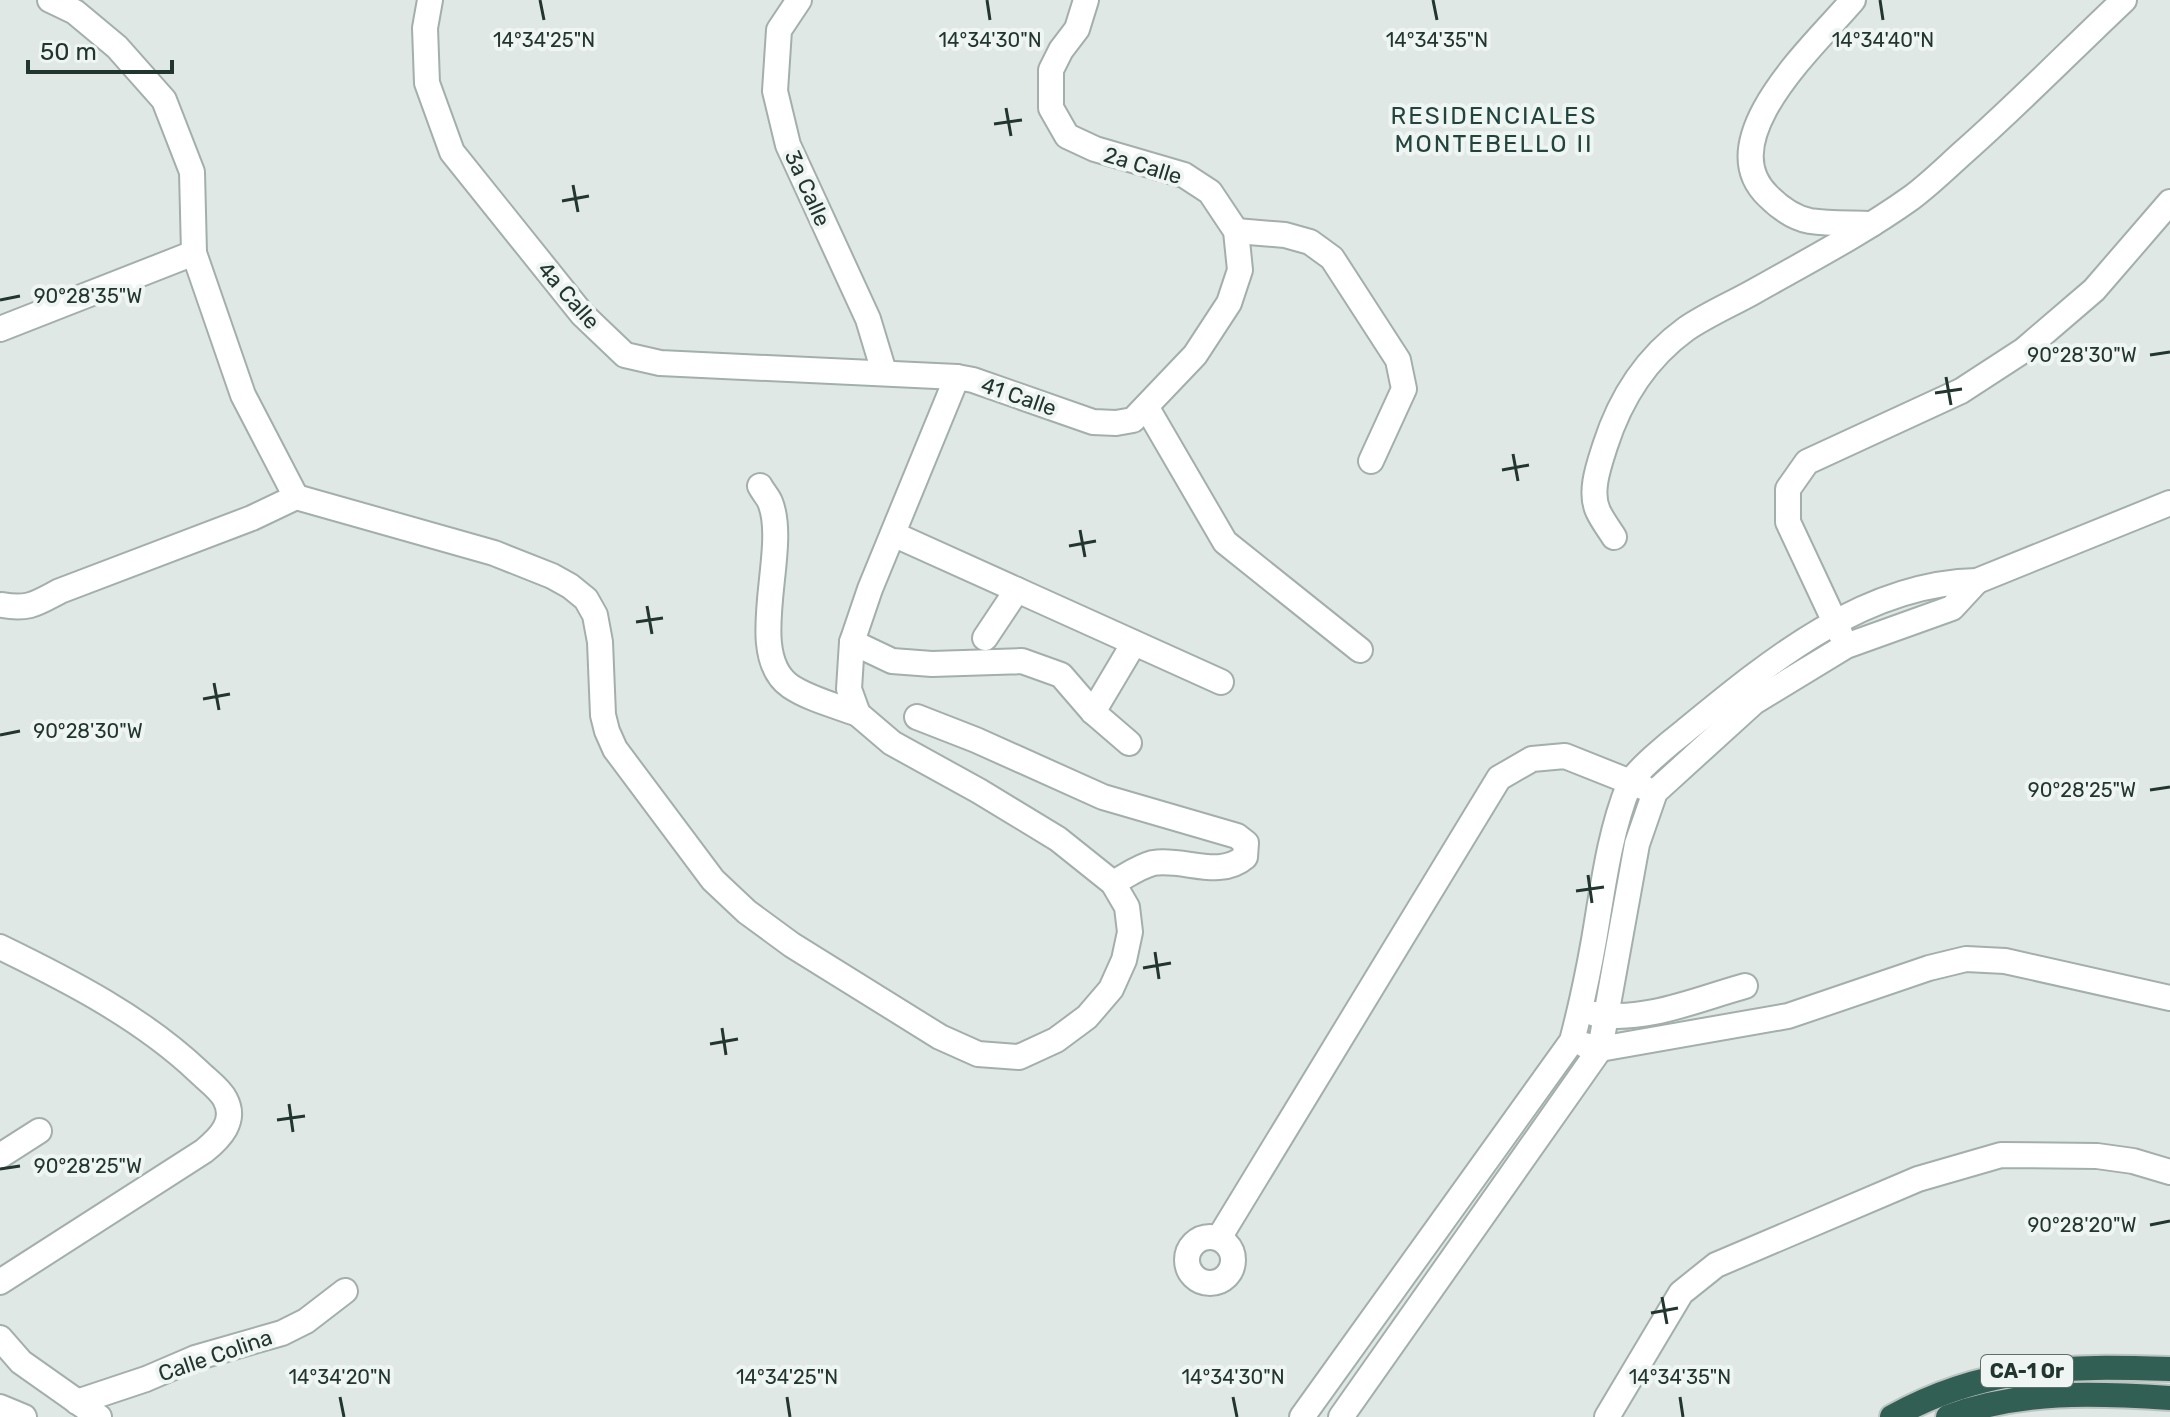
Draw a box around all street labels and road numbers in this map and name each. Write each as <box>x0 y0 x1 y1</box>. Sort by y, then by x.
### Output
street label: 2a Calle <box>1101 141 1185 190</box>
street label: 3a Calle <box>779 146 836 231</box>
street label: 4a Calle <box>532 256 605 335</box>
street label: 41 Calle <box>978 371 1060 422</box>
street label: Calle Colina <box>155 1323 276 1388</box>
road number: CA-1 Or <box>1981 1355 2073 1387</box>

